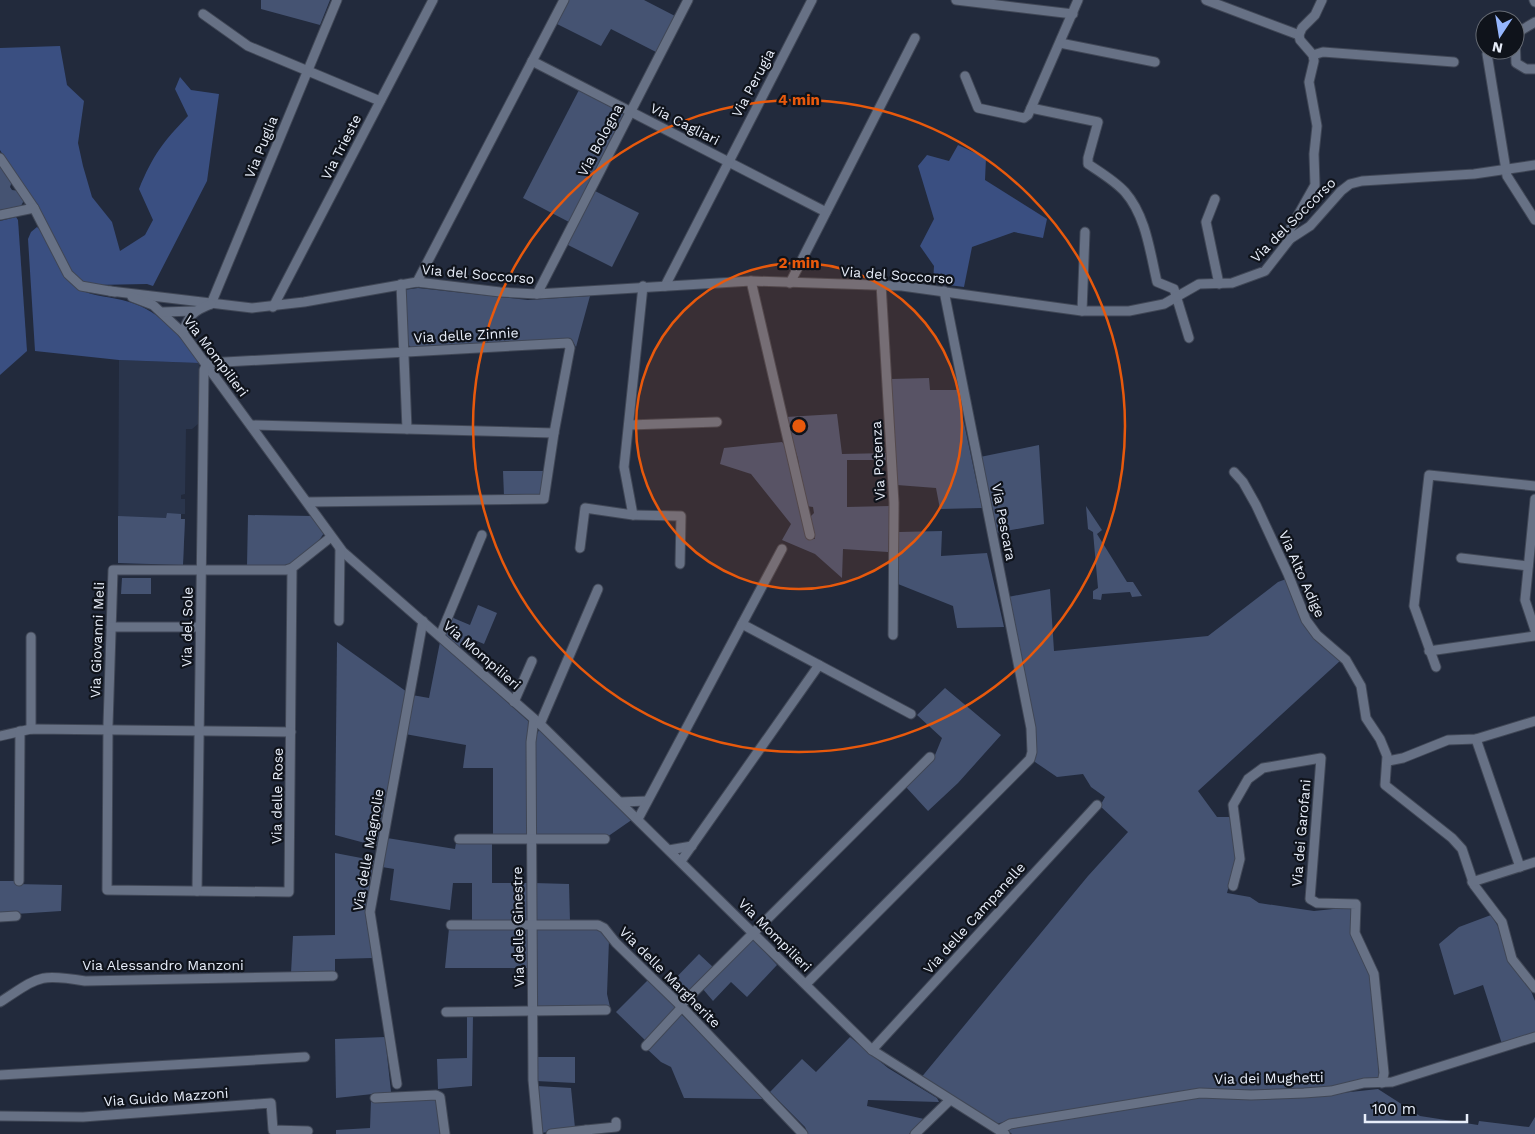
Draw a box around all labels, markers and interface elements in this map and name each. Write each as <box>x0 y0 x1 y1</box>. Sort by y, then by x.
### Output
north arrow <box>1475 10 1525 60</box>
text: N <box>1491 39 1504 57</box>
street label: Via Perugia <box>728 46 778 120</box>
text: 4 min <box>778 91 820 109</box>
street label: Via Cagliari <box>648 100 722 148</box>
street label: Via Bologna <box>574 101 626 179</box>
street label: Via Trieste <box>318 112 364 182</box>
street label: Via Puglia <box>241 113 281 180</box>
street label: Via del Soccorso <box>1247 174 1339 266</box>
text: 2 min <box>778 254 820 272</box>
street label: Via del Soccorso <box>421 261 535 287</box>
street label: Via del Soccorso <box>840 263 954 287</box>
street label: Via Mompilieri <box>180 313 252 399</box>
street label: Via delle Zinnie <box>413 324 519 346</box>
centre of rings <box>790 417 808 435</box>
street label: Via Potenza <box>868 421 888 501</box>
street label: Via Pescara <box>989 482 1019 562</box>
street label: Via Alto Adige <box>1276 528 1328 620</box>
street label: Via Giovanni Meli <box>87 582 107 698</box>
street label: Via del Sole <box>178 587 196 667</box>
street label: Via Mompilieri <box>440 617 524 693</box>
street label: Via delle Rose <box>268 748 286 844</box>
street label: Via dei Garofani <box>1288 779 1314 887</box>
street label: Via delle Magnolie <box>349 788 387 912</box>
street label: Via delle Campanelle <box>920 859 1028 977</box>
street label: Via delle Ginestre <box>509 866 527 988</box>
street label: Via Mompilieri <box>735 895 815 975</box>
street label: Via delle Margherite <box>616 923 724 1031</box>
street label: Via Alessandro Manzoni <box>82 957 244 973</box>
street label: Via dei Mughetti <box>1214 1069 1324 1087</box>
street label: Via Guido Mazzoni <box>103 1085 229 1109</box>
scale bar <box>1365 1092 1468 1124</box>
text: 100 m <box>1372 1100 1416 1118</box>

